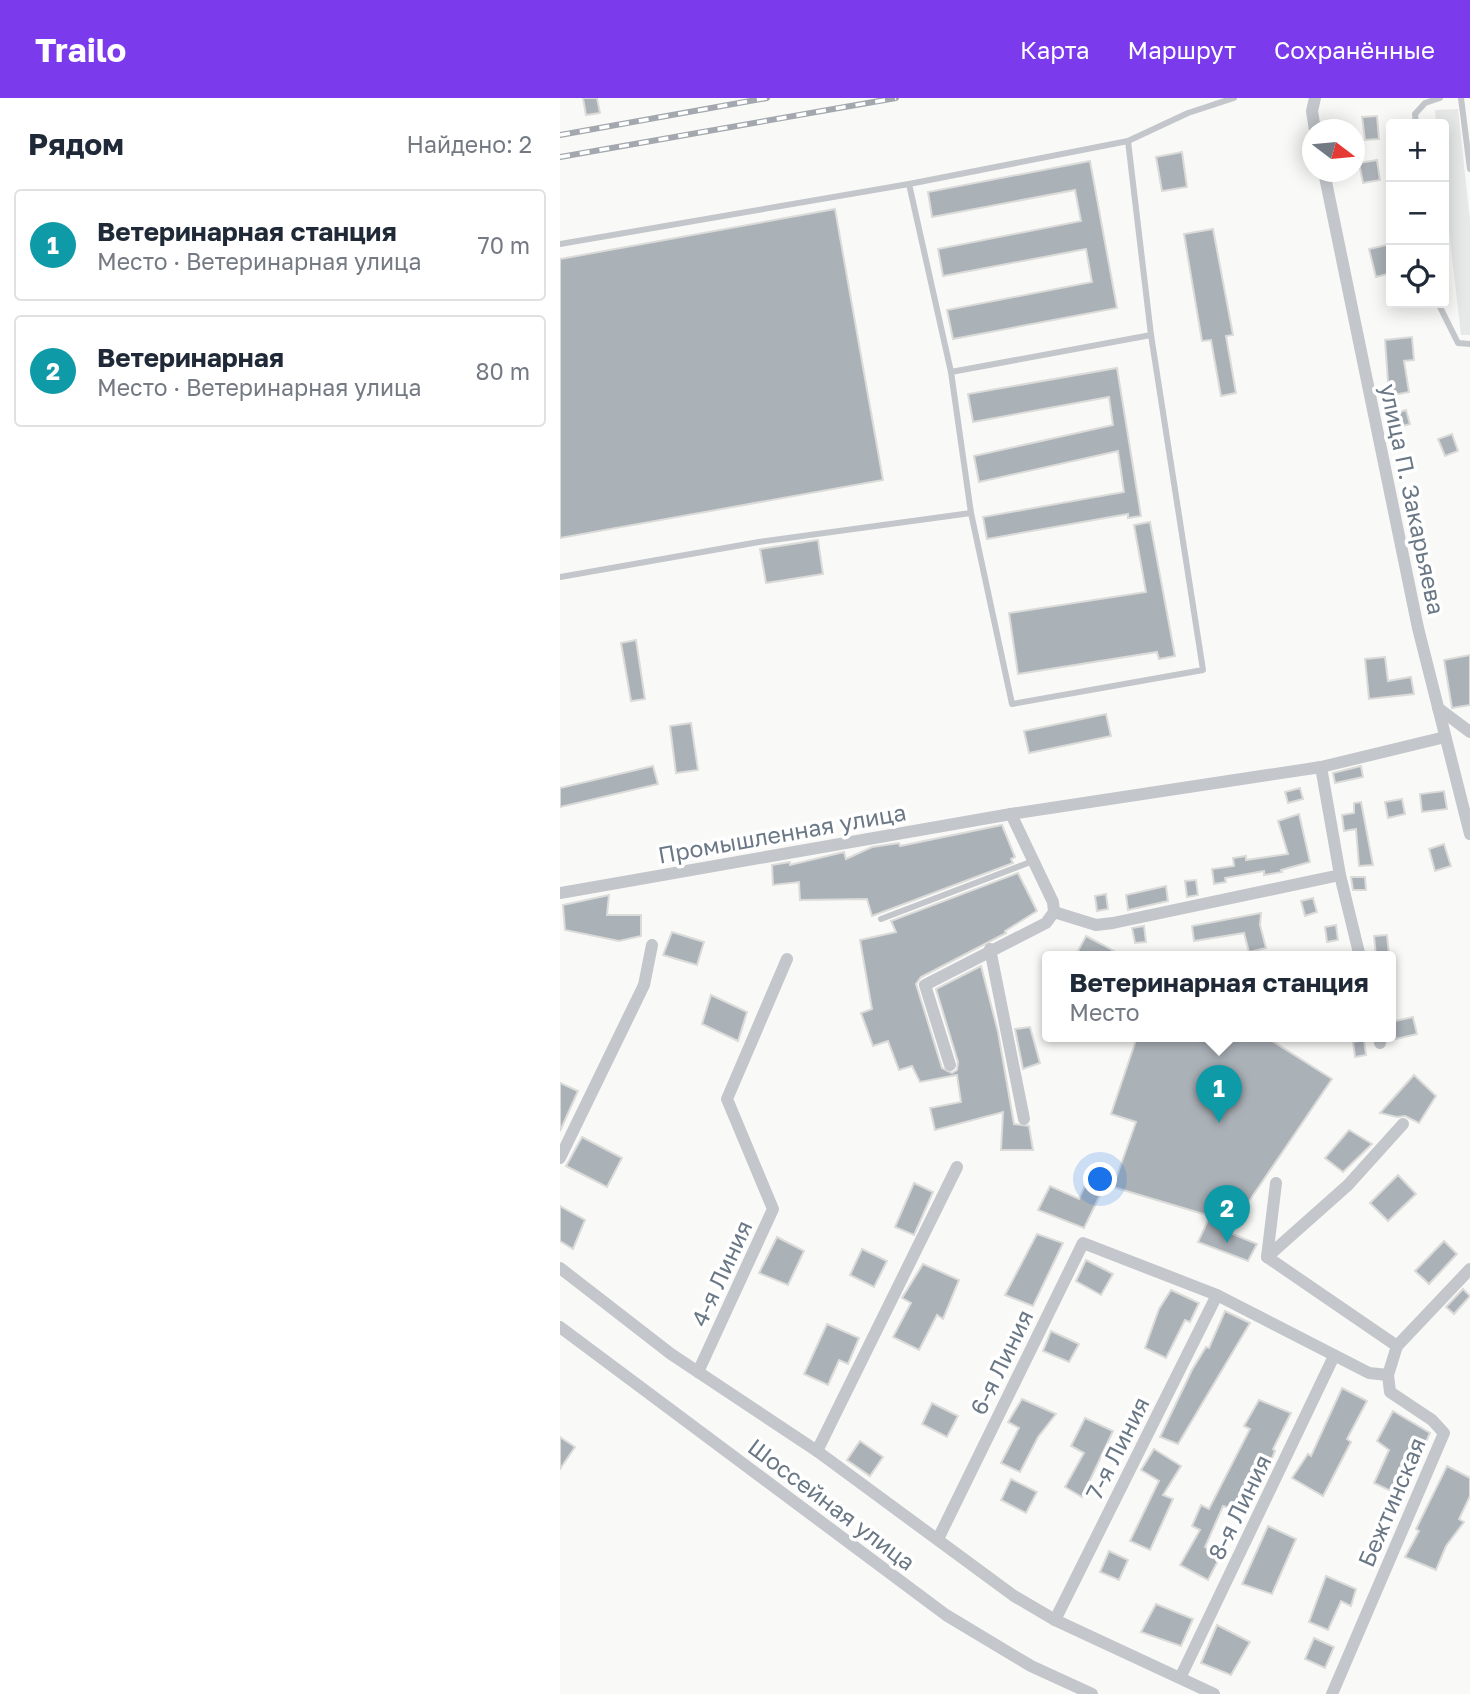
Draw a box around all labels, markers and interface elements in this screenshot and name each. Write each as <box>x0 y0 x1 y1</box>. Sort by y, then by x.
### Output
text: Trailo <box>35 30 126 69</box>
text: Карта <box>1020 35 1090 64</box>
text: Маршрут <box>1128 35 1236 64</box>
text: Сохранённые <box>1274 35 1435 64</box>
north arrow <box>1302 119 1365 182</box>
map controls <box>1386 119 1449 308</box>
button: + <box>1386 119 1449 182</box>
text: Рядом <box>28 126 124 162</box>
text: Найдено: 2 <box>406 130 532 158</box>
button: − <box>1386 182 1449 245</box>
text: Ветеринарная станция <box>97 216 397 247</box>
text: 1 <box>47 231 59 259</box>
text: 70 m <box>477 231 530 259</box>
button: locate <box>1386 245 1449 308</box>
text: Место · Ветеринарная улица <box>97 247 421 275</box>
text: Ветеринарная <box>97 342 284 373</box>
text: 2 <box>46 357 60 385</box>
text: 80 m <box>476 357 530 385</box>
text: Место · Ветеринарная улица <box>97 373 421 401</box>
street label: улица П. Закарьяева <box>1375 381 1451 617</box>
street label: Промышленная улица <box>656 797 908 869</box>
popup <box>1042 951 1396 1042</box>
text: Ветеринарная станция <box>1069 967 1369 998</box>
text: Место <box>1069 998 1140 1026</box>
pin: 1 <box>1196 1065 1242 1123</box>
your location <box>1083 1162 1117 1196</box>
pin: 2 <box>1204 1185 1250 1243</box>
street label: 4-я Линия <box>684 1216 758 1330</box>
street label: 6-я Линия <box>964 1305 1038 1419</box>
street label: 7-я Линия <box>1079 1392 1155 1504</box>
street label: Шоссейная улица <box>743 1432 921 1576</box>
street label: Бежтинская <box>1351 1433 1431 1571</box>
street label: 8-я Линия <box>1202 1450 1276 1564</box>

